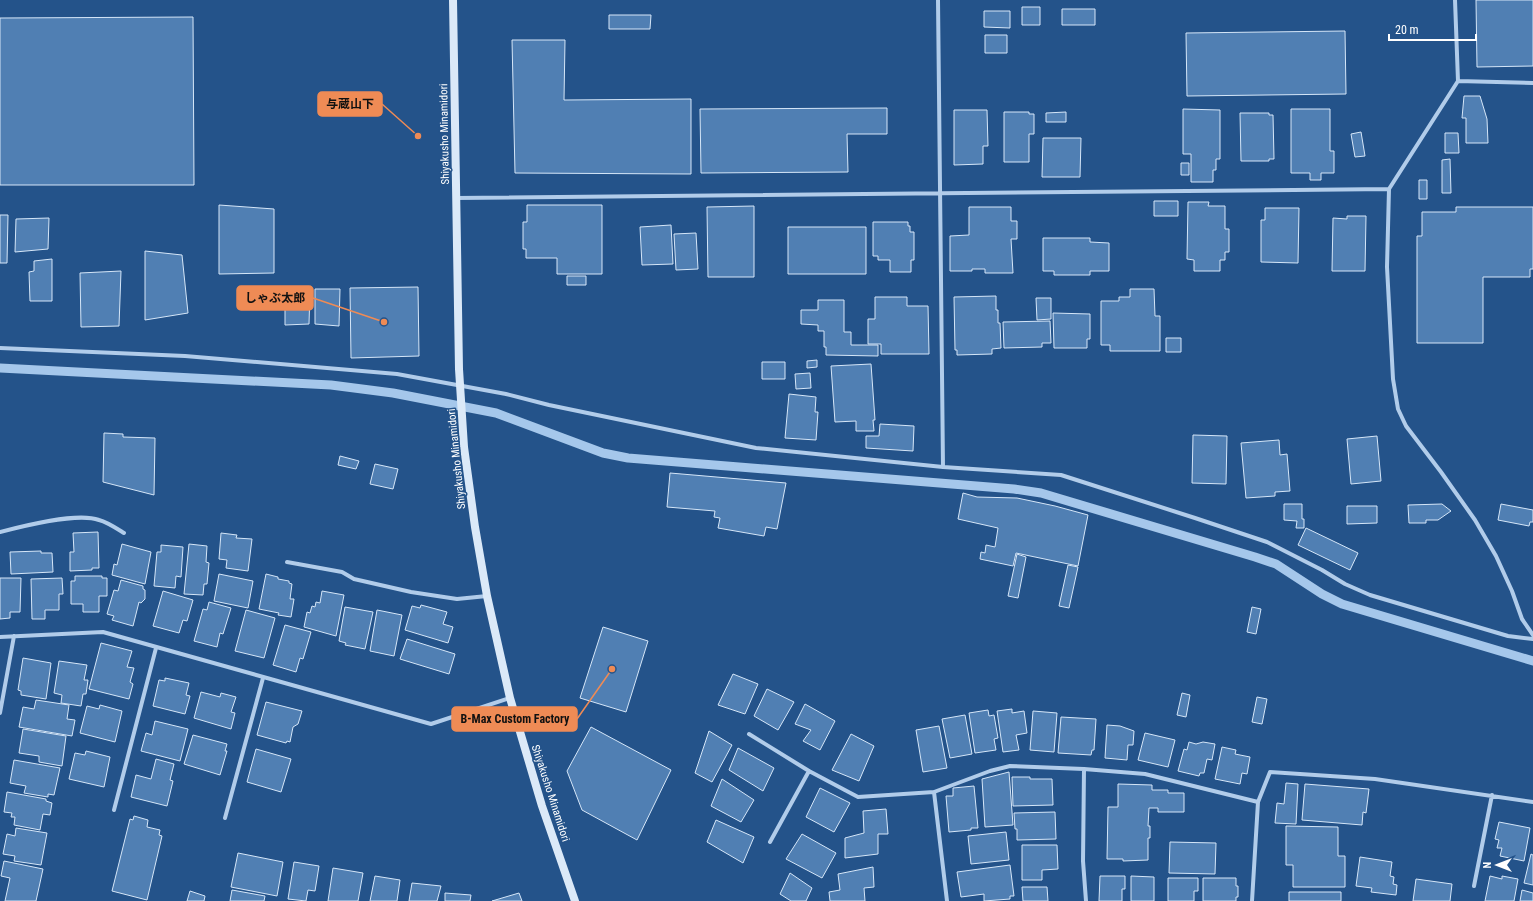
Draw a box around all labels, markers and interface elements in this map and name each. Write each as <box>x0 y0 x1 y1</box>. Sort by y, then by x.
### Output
scale bar <box>1389 16 1476 42</box>
text: 20 m <box>1395 23 1419 37</box>
street label: Shiyakusho Minamidori <box>437 83 452 185</box>
callout: 与蔵山下 <box>318 92 382 116</box>
text: 与蔵山下 <box>326 97 374 111</box>
callout: しゃぶ太郎 <box>237 286 313 310</box>
text: しゃぶ太郎 <box>245 291 305 305</box>
street label: Shiyakusho Minamidori <box>445 408 468 510</box>
callout: B-Max Custom Factory <box>452 707 577 731</box>
text: B-Max Custom Factory <box>461 712 570 726</box>
street label: Shiyakusho Minamidori <box>529 743 572 843</box>
north arrow <box>1477 845 1517 885</box>
text: N <box>1481 861 1494 868</box>

